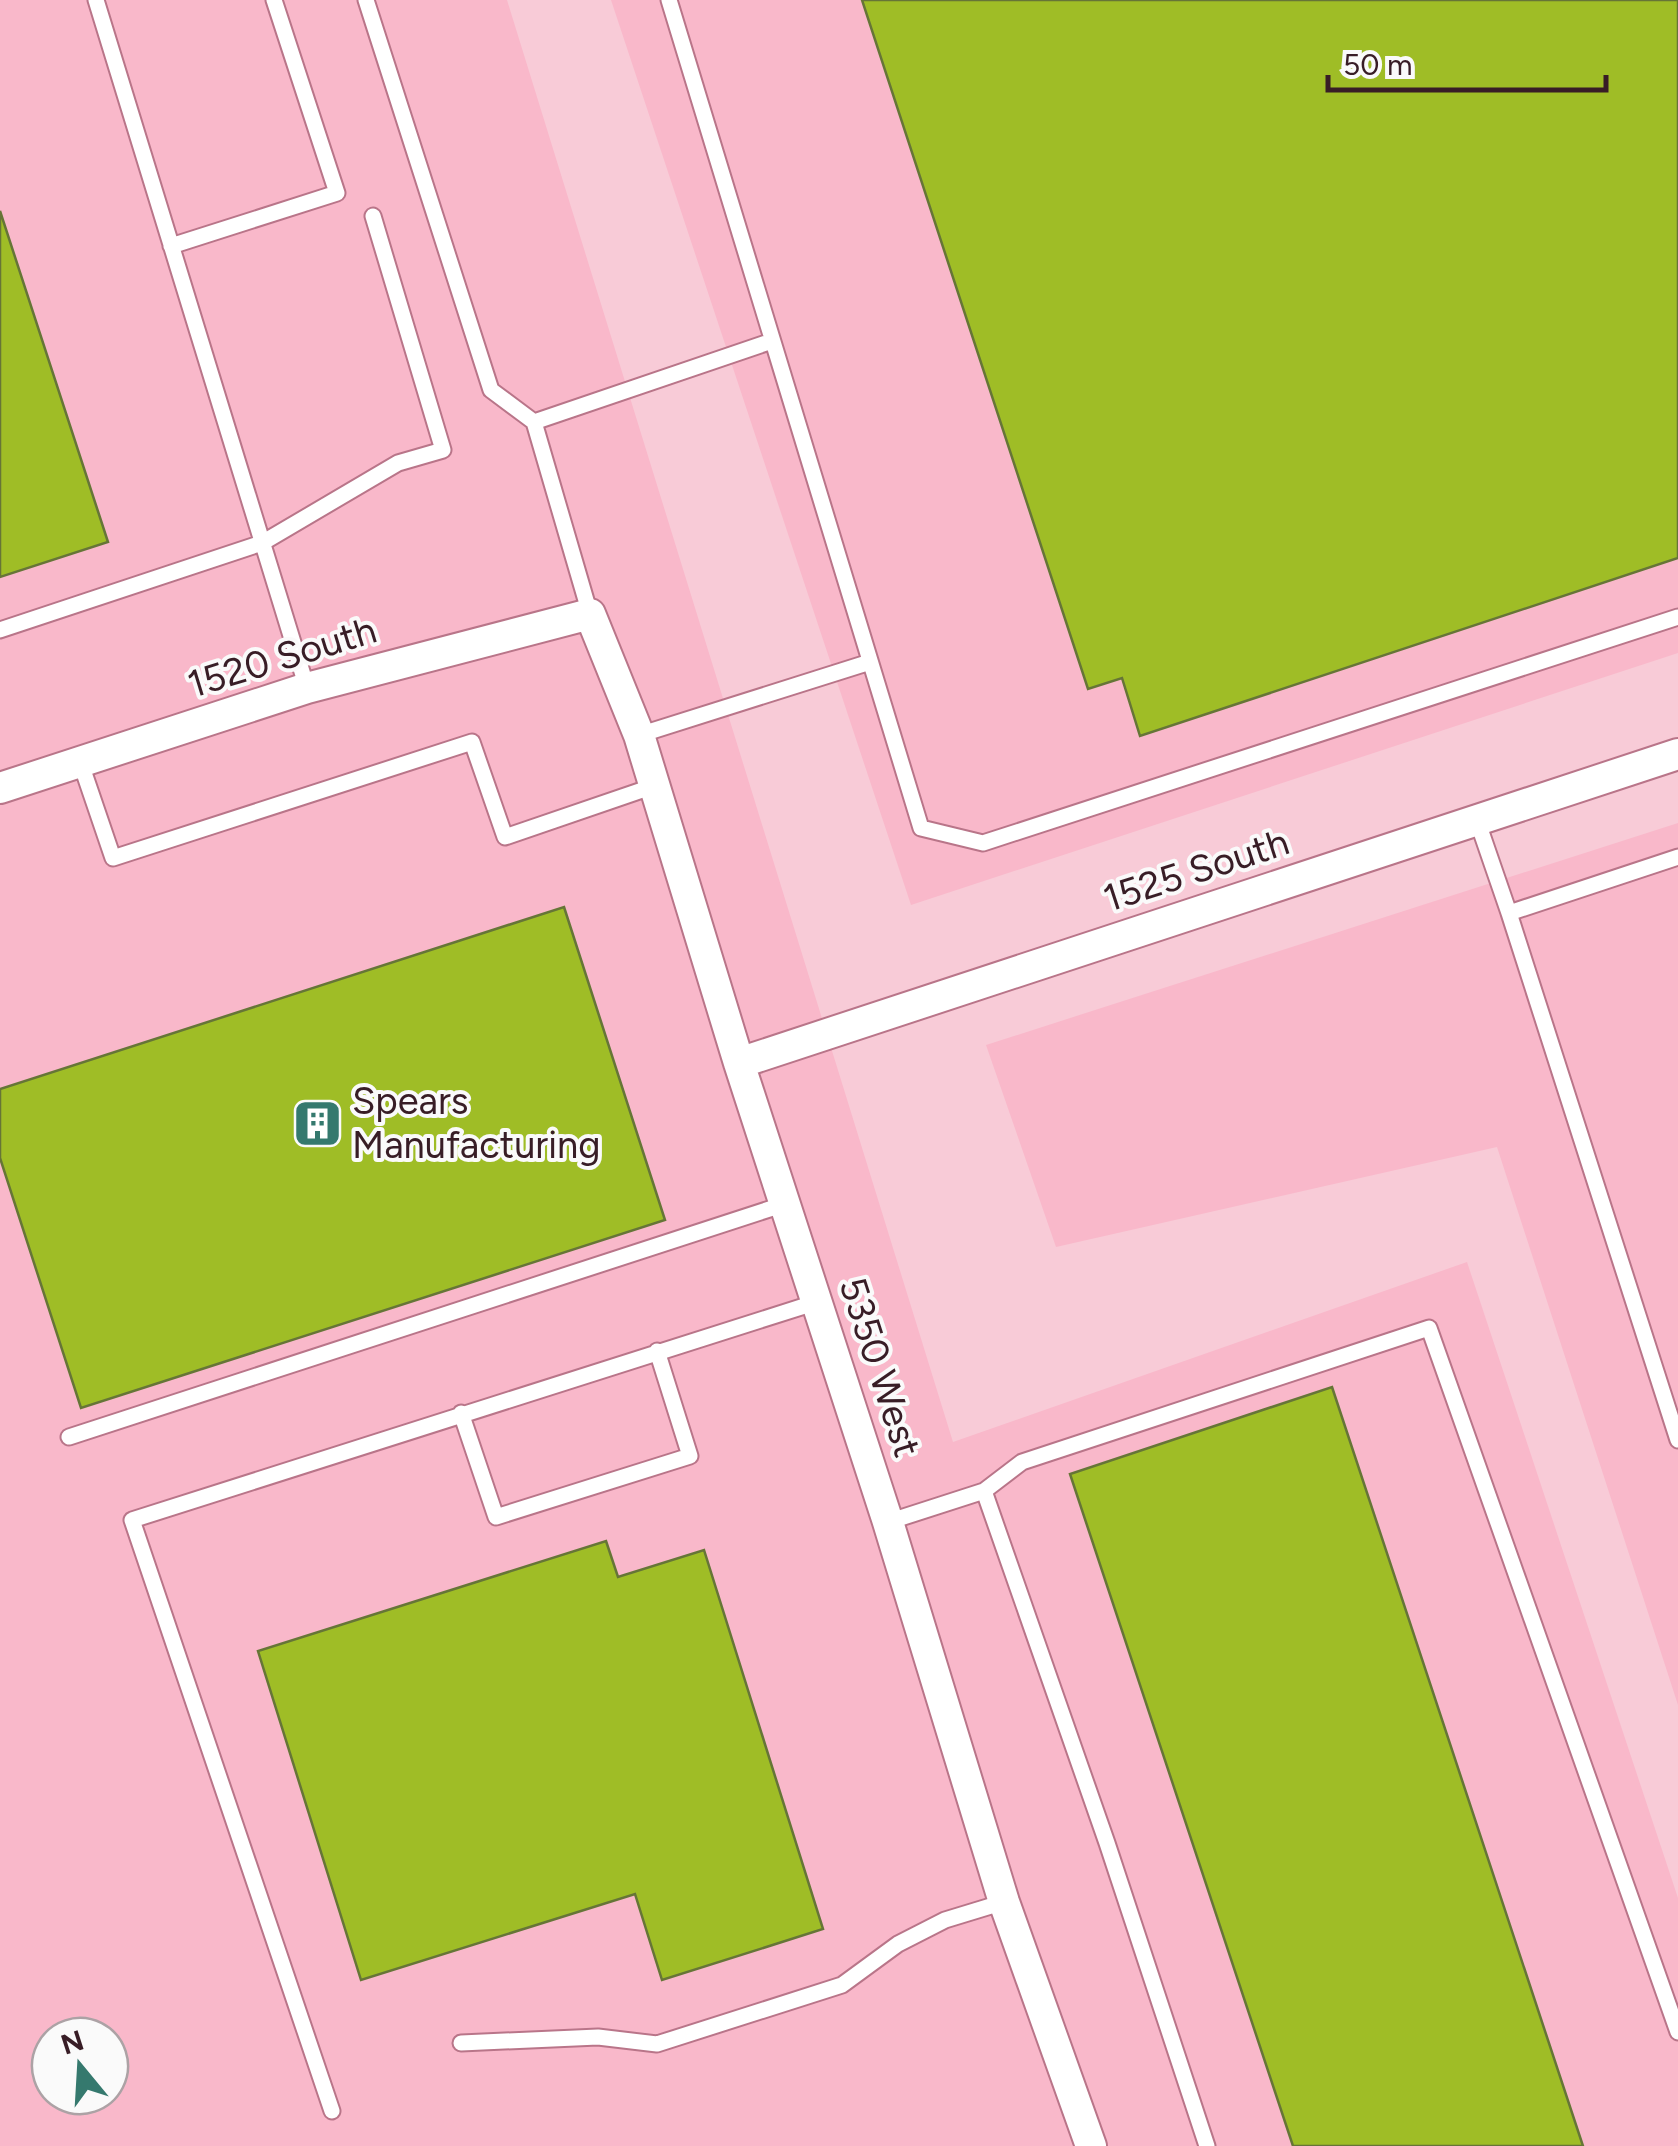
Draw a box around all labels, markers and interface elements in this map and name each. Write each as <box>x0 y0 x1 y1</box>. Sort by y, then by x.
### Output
scale bar <box>1328 30 1606 92</box>
text: 50 m <box>1343 46 1412 83</box>
street label: 1520 South <box>182 607 382 707</box>
street label: 1525 South <box>1098 818 1294 922</box>
place label: Spears Manufacturing <box>352 1078 601 1168</box>
building icon: Spears Manufacturing <box>291 1097 343 1149</box>
street label: 5350 West <box>829 1272 931 1462</box>
north arrow <box>30 2016 130 2116</box>
text: N <box>57 2023 88 2062</box>

